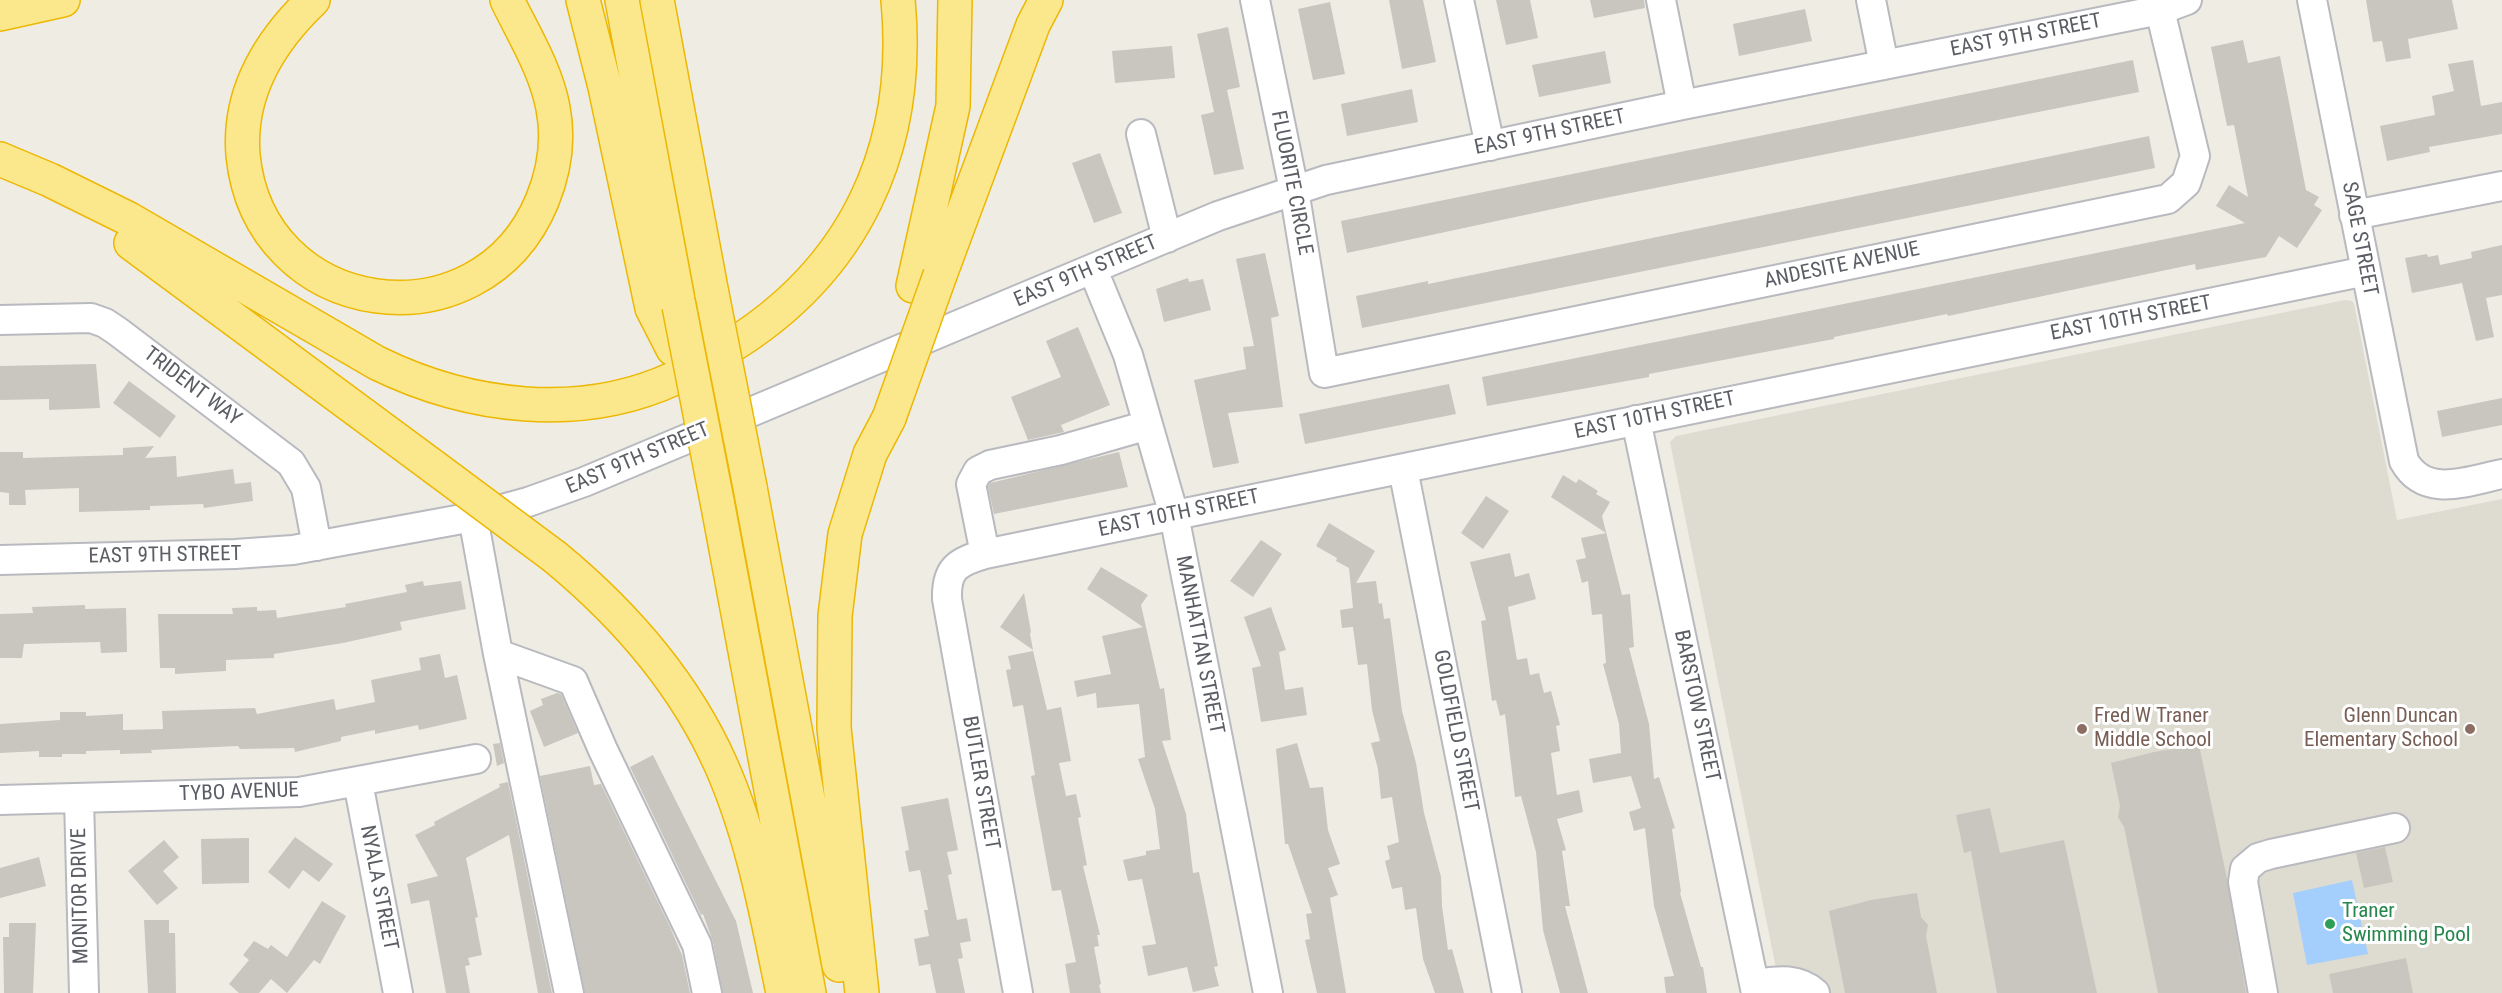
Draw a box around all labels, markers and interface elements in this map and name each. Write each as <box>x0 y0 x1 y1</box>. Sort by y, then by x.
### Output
street label: EAST 9TH STREET <box>1948 9 2104 63</box>
street label: EAST 9TH STREET <box>1472 105 1628 161</box>
street label: FLUORITE CIRCLE <box>1265 109 1317 257</box>
street label: SAGE STREET <box>2336 180 2382 298</box>
street label: EAST 9TH STREET <box>1011 230 1161 314</box>
street label: ANDESITE AVENUE <box>1762 237 1922 295</box>
street label: EAST 10TH STREET <box>2048 291 2214 347</box>
street label: TRIDENT WAY <box>138 342 246 432</box>
street label: EAST 10TH STREET <box>1572 387 1738 445</box>
street label: EAST 9TH STREET <box>563 417 713 501</box>
street label: EAST 10TH STREET <box>1096 485 1262 543</box>
street label: EAST 9TH STREET <box>88 542 242 570</box>
street label: MANHATTAN STREET <box>1169 554 1229 736</box>
street label: BARSTOW STREET <box>1668 628 1724 784</box>
street label: GOLDFIELD STREET <box>1427 648 1483 814</box>
place label: Fred W Traner Middle School <box>2094 704 2212 754</box>
place label: Glenn Duncan Elementary School <box>2304 704 2458 754</box>
street label: BUTLER STREET <box>956 714 1004 852</box>
marker: Fred W Traner Middle School <box>2075 722 2089 736</box>
marker: Glenn Duncan Elementary School <box>2463 722 2477 736</box>
street label: TYBO AVENUE <box>179 778 299 808</box>
street label: NYALA STREET <box>354 823 402 953</box>
street label: MONITOR DRIVE <box>67 828 95 964</box>
place label: Traner Swimming Pool <box>2342 899 2471 949</box>
marker: Traner Swimming Pool <box>2323 917 2337 931</box>

